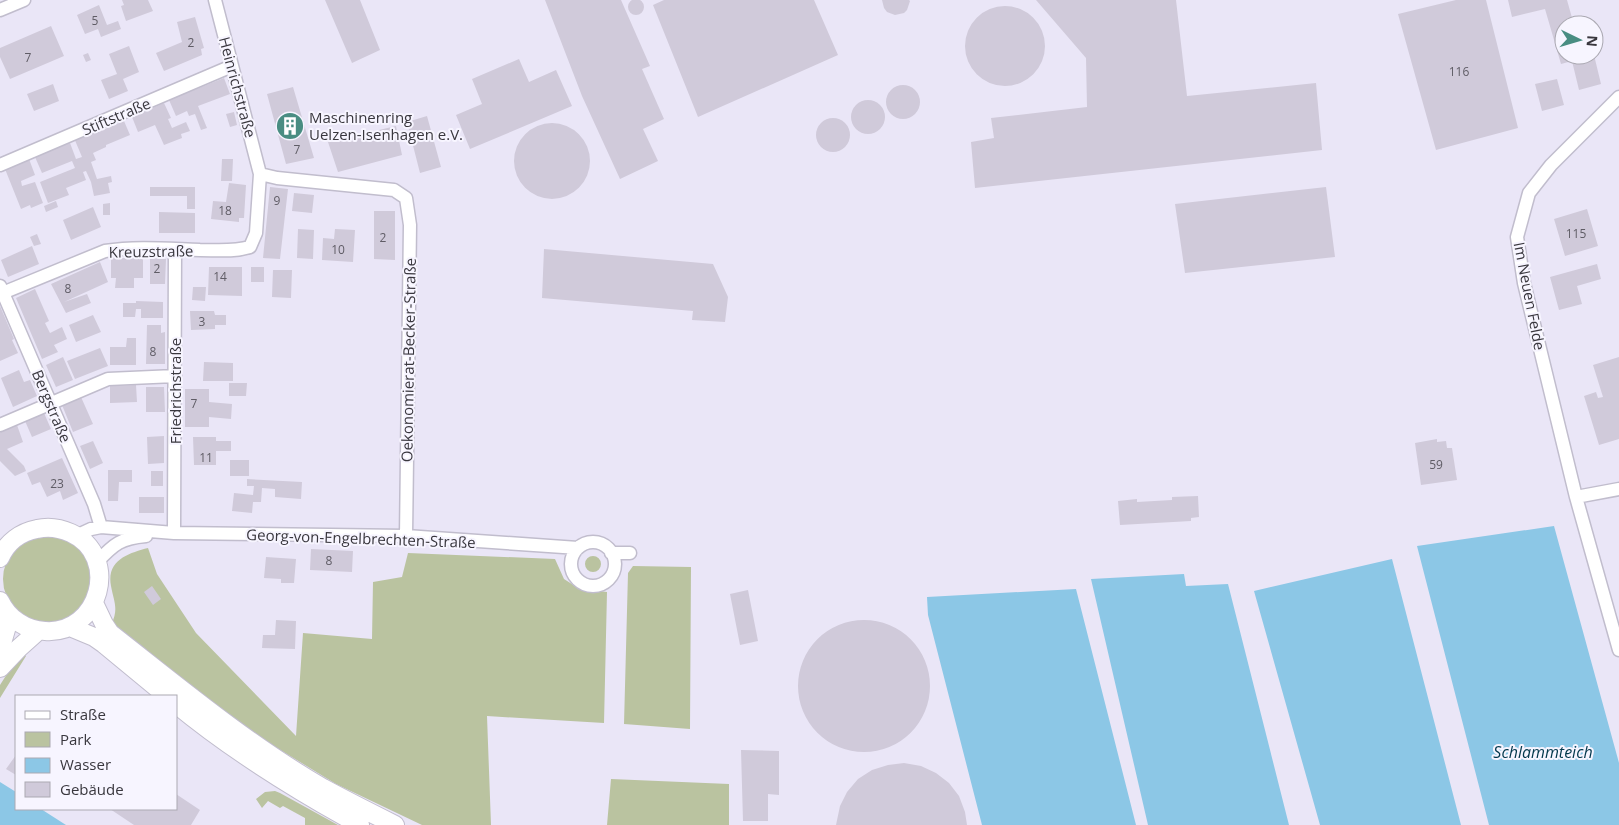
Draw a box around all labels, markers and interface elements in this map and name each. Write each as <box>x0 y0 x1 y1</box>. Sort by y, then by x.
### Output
house number: 5 <box>92 12 99 29</box>
north arrow <box>1554 15 1604 65</box>
house number: 2 <box>188 34 195 51</box>
street label: Heinrichstraße <box>215 34 261 140</box>
text: N <box>1582 35 1602 48</box>
house number: 7 <box>25 49 32 66</box>
house number: 116 <box>1449 63 1469 80</box>
street label: Stiftstraße <box>79 93 153 139</box>
place label: Maschinenring Uelzen-Isenhagen e.V. <box>309 107 463 144</box>
building icon: Maschinenring Uelzen-Isenhagen e.V. <box>275 111 305 141</box>
house number: 7 <box>294 141 301 158</box>
house number: 9 <box>274 192 281 209</box>
house number: 18 <box>218 202 232 219</box>
house number: 115 <box>1566 225 1586 242</box>
house number: 2 <box>380 229 387 246</box>
street label: Kreuzstraße <box>108 240 194 262</box>
street label: Im Neuen Felde <box>1510 240 1550 352</box>
house number: 10 <box>331 241 345 258</box>
street label: Oekonomierat-Becker-Straße <box>396 258 420 462</box>
house number: 2 <box>154 260 161 277</box>
house number: 14 <box>213 268 227 285</box>
house number: 8 <box>65 280 72 297</box>
house number: 3 <box>199 313 206 330</box>
street label: Friedrichstraße <box>165 338 185 444</box>
house number: 8 <box>150 343 157 360</box>
street label: Bergstraße <box>28 367 76 445</box>
house number: 7 <box>191 395 198 412</box>
house number: 11 <box>199 449 213 466</box>
house number: 59 <box>1429 456 1443 473</box>
house number: 23 <box>50 475 64 492</box>
street label: Georg-von-Engelbrechten-Straße <box>246 524 476 552</box>
house number: 8 <box>326 552 333 569</box>
legend <box>15 695 178 810</box>
text: Straße <box>60 704 106 724</box>
text: Park <box>60 729 91 749</box>
water label: Schlammteich <box>1493 741 1593 763</box>
text: Wasser <box>60 754 111 774</box>
text: Gebäude <box>60 779 124 799</box>

